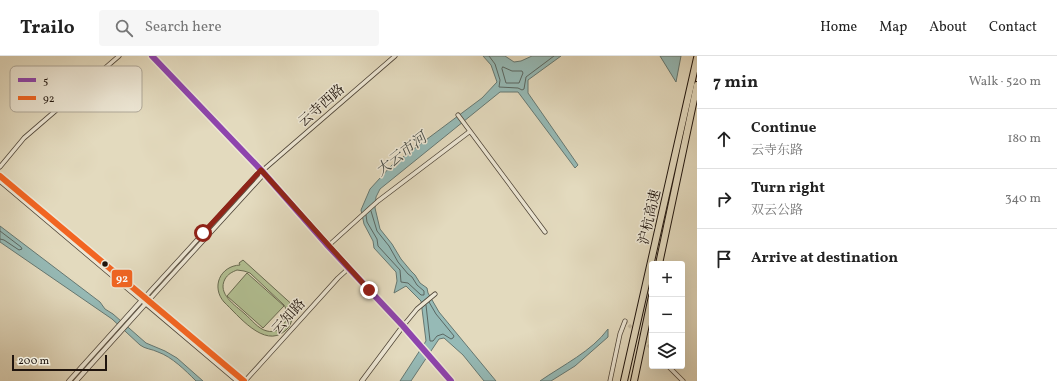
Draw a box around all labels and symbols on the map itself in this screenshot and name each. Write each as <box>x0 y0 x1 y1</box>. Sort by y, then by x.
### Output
legend <box>10 66 142 112</box>
text: 5 <box>43 74 48 89</box>
street label: 云寺西路 <box>295 81 349 132</box>
text: 92 <box>43 92 55 107</box>
water label: 大云市河 <box>372 127 434 182</box>
street label: 沪杭高速 <box>635 188 666 247</box>
route start <box>194 224 212 242</box>
unlabelled marker <box>100 259 110 269</box>
line badge: 92 <box>111 269 133 288</box>
text: 92 <box>116 272 128 287</box>
route end <box>360 281 378 299</box>
street label: 云知路 <box>268 295 310 339</box>
scale bar <box>12 353 107 372</box>

